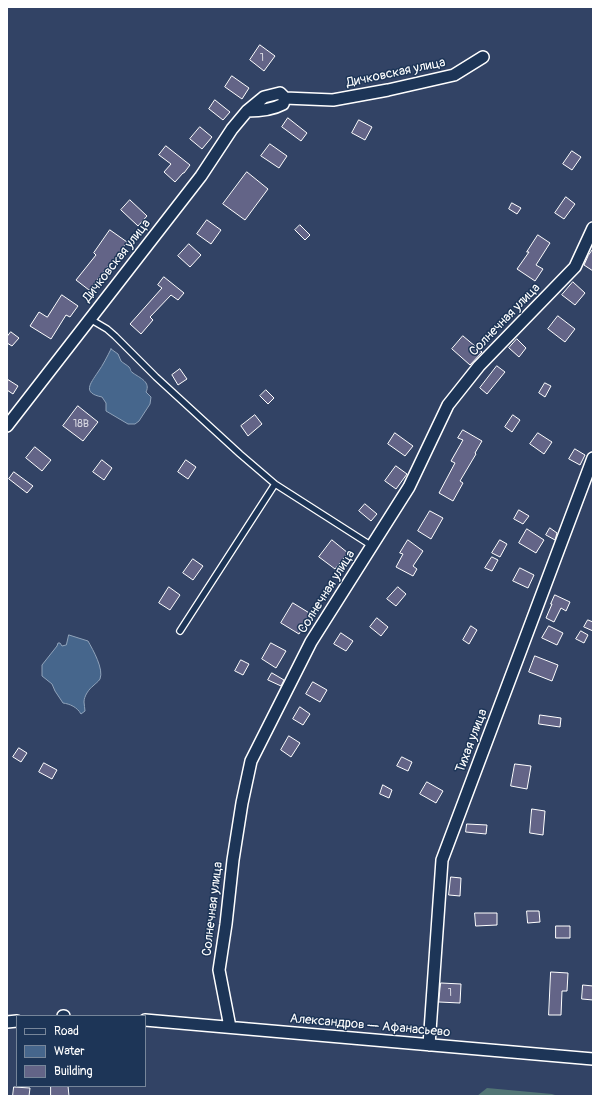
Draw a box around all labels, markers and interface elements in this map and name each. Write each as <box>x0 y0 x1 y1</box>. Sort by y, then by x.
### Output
house number: 1 <box>260 51 264 65</box>
street label: Дичковская улица <box>345 55 447 91</box>
street label: Дичковская улица <box>80 216 154 306</box>
street label: Солнечная улица <box>466 280 544 360</box>
house number: 18В <box>73 417 89 431</box>
street label: Солнечная улица <box>295 548 359 636</box>
street label: Тихая улица <box>453 707 491 775</box>
street label: Солнечная улица <box>199 861 227 957</box>
house number: 1 <box>448 986 452 1000</box>
street label: Александров — Афанасьево <box>289 1011 451 1041</box>
legend <box>16 1015 146 1087</box>
text: Road <box>54 1024 79 1039</box>
text: Water <box>54 1044 85 1059</box>
text: Building <box>54 1064 93 1079</box>

